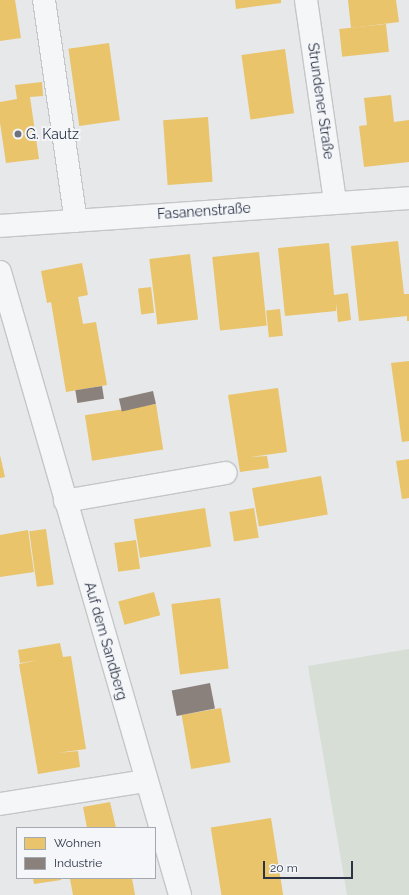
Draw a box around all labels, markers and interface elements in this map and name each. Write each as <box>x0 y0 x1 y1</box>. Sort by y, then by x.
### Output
street label: Strundener Straße <box>304 42 338 160</box>
place label: G. Kautz <box>26 126 79 142</box>
marker: G. Kautz <box>13 129 23 139</box>
street label: Fasanenstraße <box>157 199 251 223</box>
street label: Auf dem Sandberg <box>81 580 131 702</box>
legend <box>16 827 156 879</box>
text: Wohnen <box>54 836 101 850</box>
scale bar <box>265 853 355 879</box>
text: Industrie <box>54 856 102 870</box>
text: 20 m <box>270 861 298 875</box>

